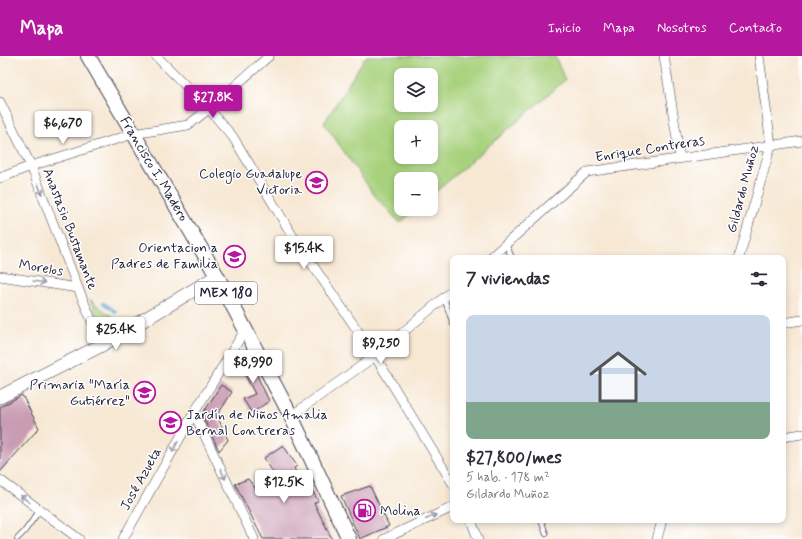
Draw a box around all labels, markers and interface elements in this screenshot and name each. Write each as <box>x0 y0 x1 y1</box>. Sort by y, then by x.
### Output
text: Mapa <box>20 16 63 41</box>
text: Inicio <box>548 19 581 37</box>
text: Mapa <box>603 19 635 37</box>
text: Nosotros <box>657 19 707 37</box>
text: Contacto <box>729 19 782 37</box>
map controls <box>394 68 438 216</box>
button: layers <box>394 68 438 112</box>
pin: $27.8K <box>180 85 246 119</box>
text: $27.8K <box>193 89 233 106</box>
pin: $6,670 <box>30 111 96 145</box>
street label: Francisco I. Madero <box>116 113 192 225</box>
text: $6,670 <box>44 115 82 132</box>
button: + <box>394 120 438 164</box>
street label: Enrique Contreras <box>594 131 707 167</box>
street label: Gildardo Muñoz <box>723 143 763 235</box>
street label: Anastasio Bustamante <box>38 165 102 293</box>
place label: Colegio Guadalupe Victoria <box>199 165 303 199</box>
school or university icon: Colegio Guadalupe Victoria <box>304 169 330 195</box>
button: − <box>394 172 438 216</box>
one-way arrow <box>36 182 44 194</box>
pin: $15.4K <box>271 236 337 270</box>
place label: Orientacion a Padres de Familia <box>111 239 218 273</box>
text: $15.4K <box>284 240 324 257</box>
school or university icon: Orientacion a Padres de Familia <box>221 243 247 269</box>
street label: Morelos <box>18 256 64 280</box>
text: 7 viviendas <box>466 268 550 290</box>
icon: filters <box>748 268 770 290</box>
one-way arrow <box>32 278 45 286</box>
road number: MEX 180 <box>195 282 257 304</box>
pin: $25.4K <box>83 317 149 351</box>
text: $25.4K <box>96 321 136 338</box>
pin: $9,250 <box>348 331 414 365</box>
text: $9,250 <box>362 335 400 352</box>
icon: home <box>582 341 654 413</box>
pin: $8,990 <box>220 350 286 384</box>
text: $8,990 <box>233 354 273 371</box>
place label: Primaria "María Gutiérrez" <box>29 376 130 410</box>
school or university icon: Primaria "María Gutiérrez" <box>132 380 158 406</box>
place label: Jardín de Niños Amalia Bernal Contreras <box>186 406 328 440</box>
school or university icon: Jardín de Niños Amalia Bernal Contreras <box>157 410 183 436</box>
one-way arrow <box>170 441 178 453</box>
street label: José Azueta <box>116 444 166 514</box>
text: $27,800/mes <box>466 447 562 469</box>
one-way arrow <box>220 467 227 479</box>
text: 5 hab. · 178 m² <box>466 469 550 486</box>
pin: $12.5K <box>251 470 317 504</box>
text: $12.5K <box>264 474 304 491</box>
text: Gildardo Muñoz <box>466 486 549 503</box>
one-way arrow <box>20 495 31 504</box>
fuel station icon: Molina <box>351 498 377 524</box>
place label: Molina <box>380 502 421 520</box>
one-way arrow <box>425 513 437 520</box>

